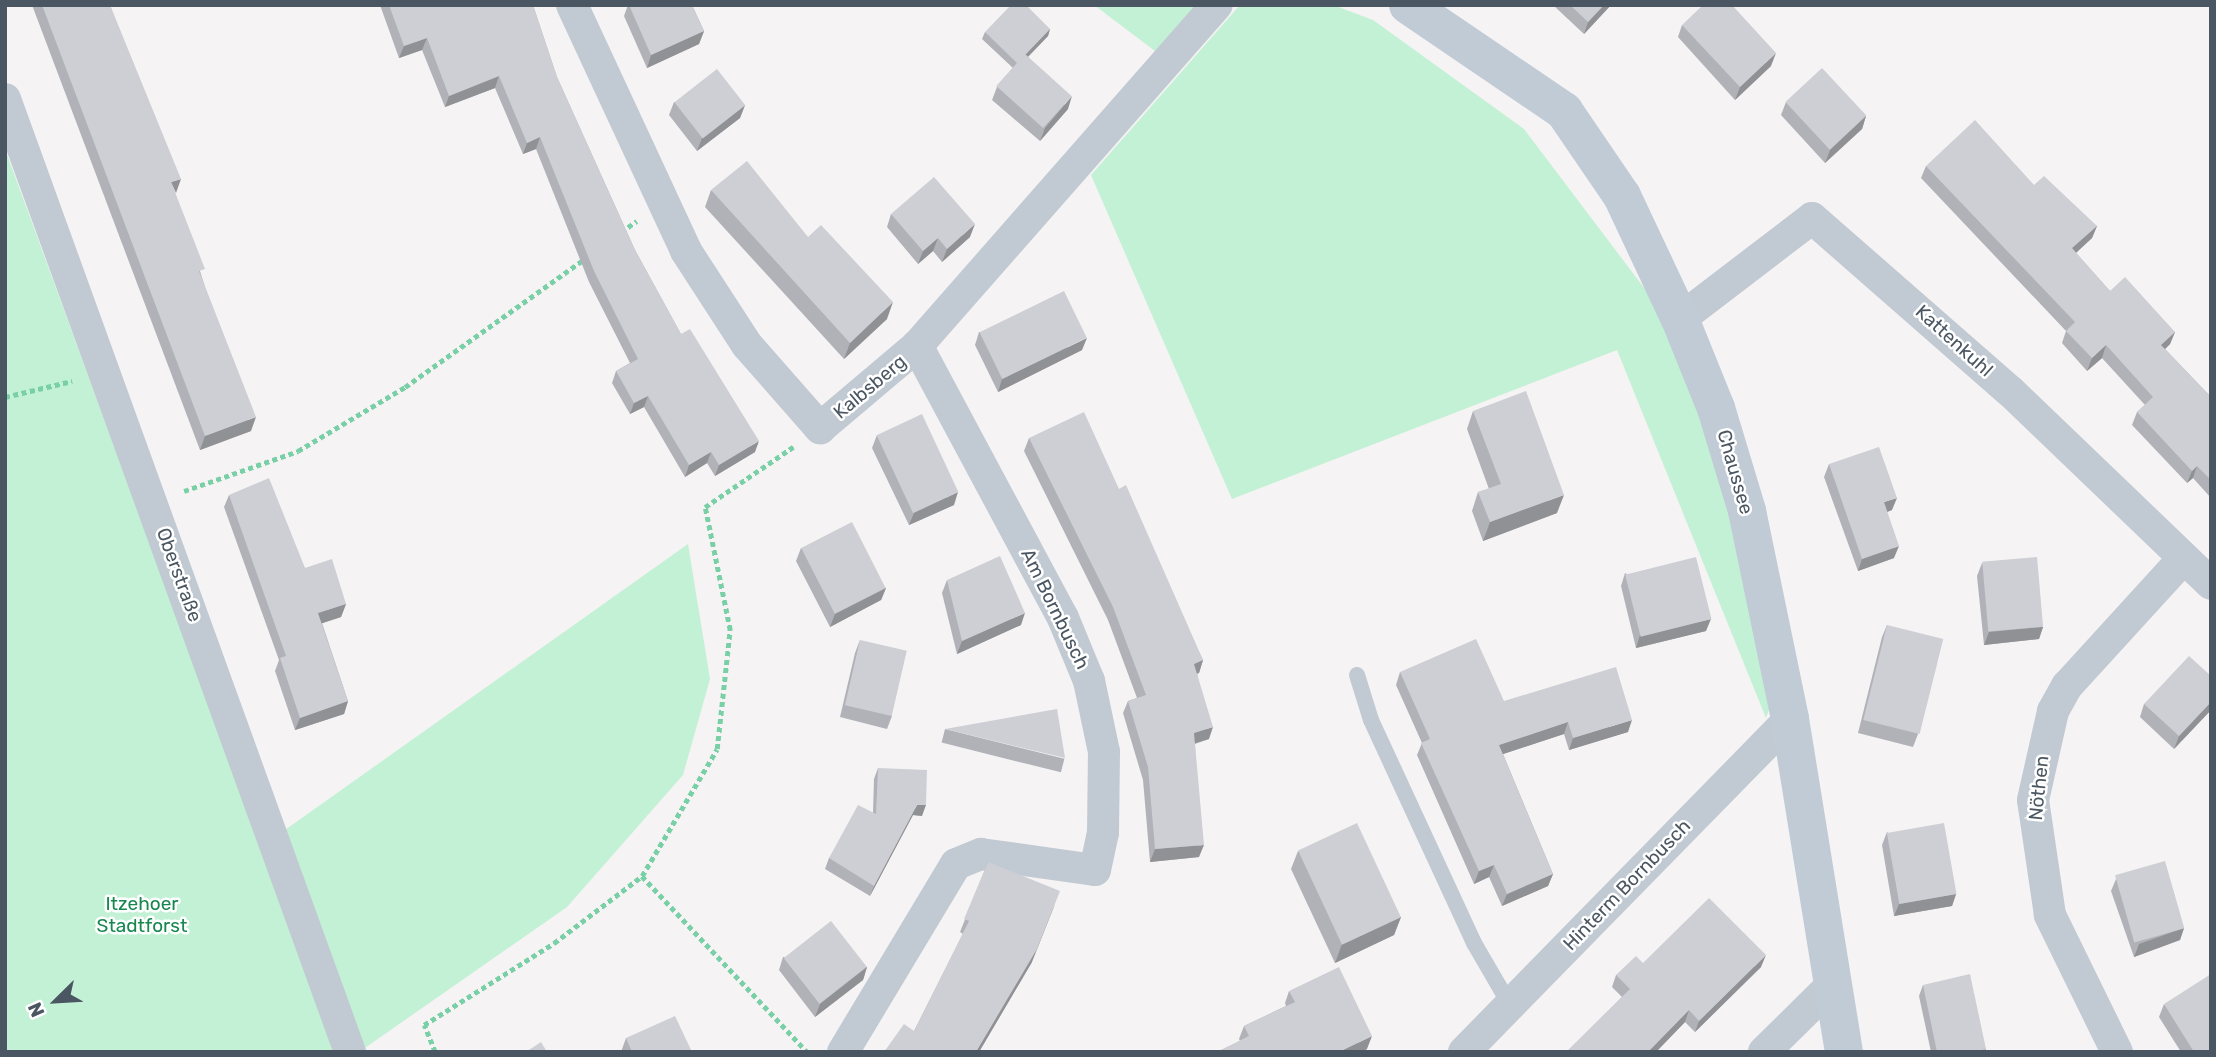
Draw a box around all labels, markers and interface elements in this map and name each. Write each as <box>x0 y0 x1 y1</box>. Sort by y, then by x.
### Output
street label: Kattenkuhl <box>1911 300 1997 382</box>
street label: Kalbsberg <box>829 350 911 424</box>
street label: Chaussee <box>1712 427 1758 517</box>
street label: Oberstraße <box>151 525 207 625</box>
street label: Am Bornbusch <box>1016 545 1094 673</box>
street label: Nöthen <box>2024 754 2054 822</box>
street label: Hinterm Bornbusch <box>1559 815 1695 955</box>
park label: Itzehoer Stadtforst <box>97 893 187 937</box>
north arrow <box>21 966 91 1036</box>
text: N <box>23 999 50 1021</box>

